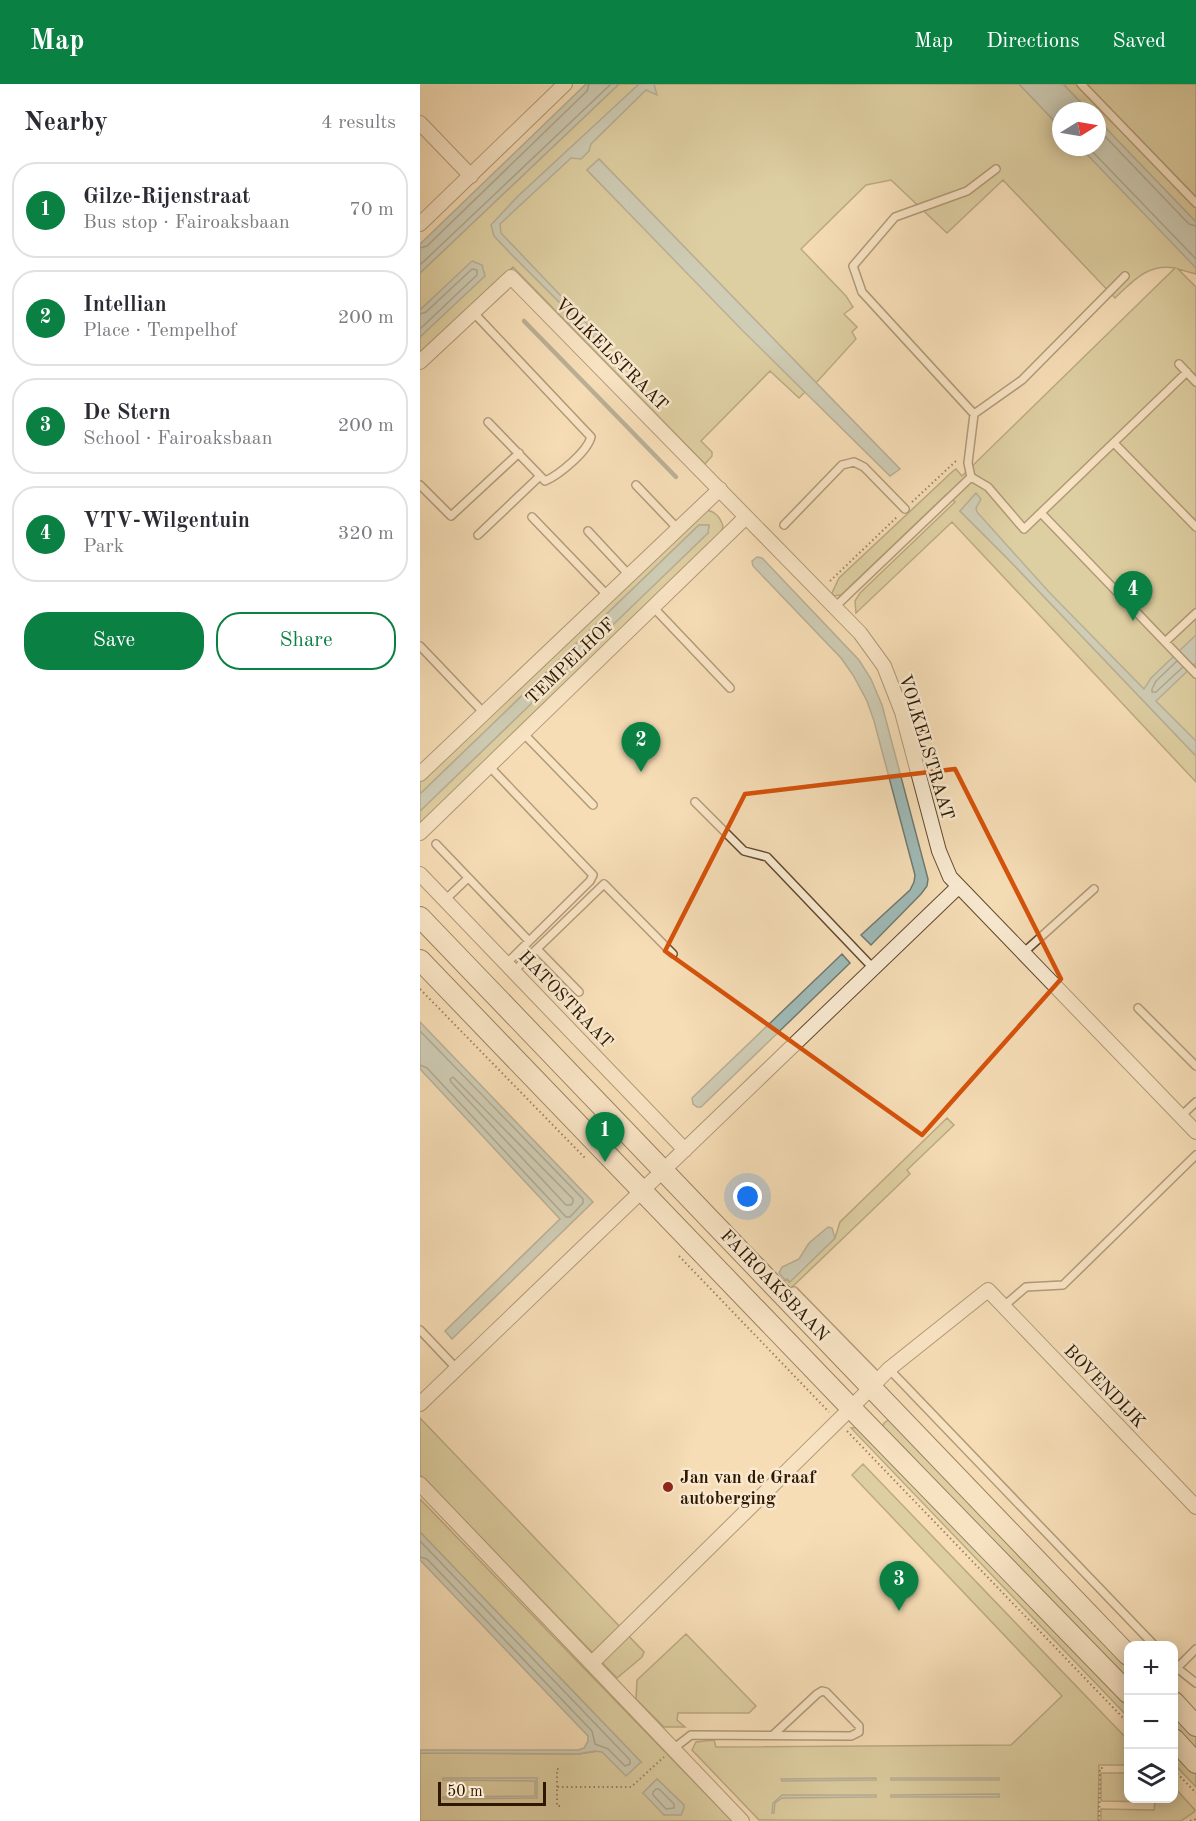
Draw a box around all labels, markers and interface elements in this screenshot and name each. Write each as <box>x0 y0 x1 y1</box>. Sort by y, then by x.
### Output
text: Map <box>30 28 84 56</box>
text: Map <box>914 31 953 52</box>
text: Directions <box>986 31 1080 52</box>
text: Saved <box>1113 31 1166 52</box>
north arrow <box>1052 102 1106 156</box>
text: Nearby <box>24 110 108 136</box>
text: 4 results <box>321 113 396 133</box>
text: Gilze-Rijenstraat <box>83 186 250 208</box>
text: 1 <box>40 200 51 220</box>
text: 70 m <box>349 200 394 220</box>
text: Bus stop · Fairoaksbaan <box>83 213 290 233</box>
text: Intellian <box>83 294 167 316</box>
street label: VOLKELSTRAAT <box>551 295 671 415</box>
text: 2 <box>40 308 51 328</box>
text: 200 m <box>338 308 394 328</box>
text: Place · Tempelhof <box>83 321 237 341</box>
text: De Stern <box>83 402 171 424</box>
text: 3 <box>40 416 51 436</box>
text: 200 m <box>338 416 394 436</box>
text: School · Fairoaksbaan <box>83 429 272 449</box>
text: VTV-Wilgentuin <box>83 510 250 532</box>
text: 4 <box>40 524 51 544</box>
text: 320 m <box>338 524 394 544</box>
text: Park <box>83 537 124 557</box>
pin: 4 <box>1114 572 1152 621</box>
button: Save <box>24 612 204 670</box>
button: Share <box>216 612 396 670</box>
street label: TEMPELHOF <box>523 615 619 708</box>
street label: VOLKELSTRAAT <box>895 672 957 822</box>
pin: 2 <box>622 722 660 772</box>
street label: HATOSTRAAT <box>515 948 616 1052</box>
pin: 1 <box>586 1112 624 1162</box>
your location <box>733 1182 762 1211</box>
street label: FAIROAKSBAAN <box>717 1226 832 1345</box>
street label: BOVENDIJK <box>1060 1342 1148 1432</box>
place label: Jan van de Graaf autoberging <box>680 1469 817 1508</box>
marker: Jan van de Graaf autoberging <box>661 1480 675 1494</box>
pin: 3 <box>880 1562 918 1611</box>
map controls <box>1124 1641 1178 1803</box>
button: + <box>1124 1641 1178 1695</box>
button: − <box>1124 1695 1178 1749</box>
button: layers <box>1124 1749 1178 1803</box>
scale bar <box>438 1779 546 1806</box>
text: 50 m <box>447 1784 483 1800</box>

